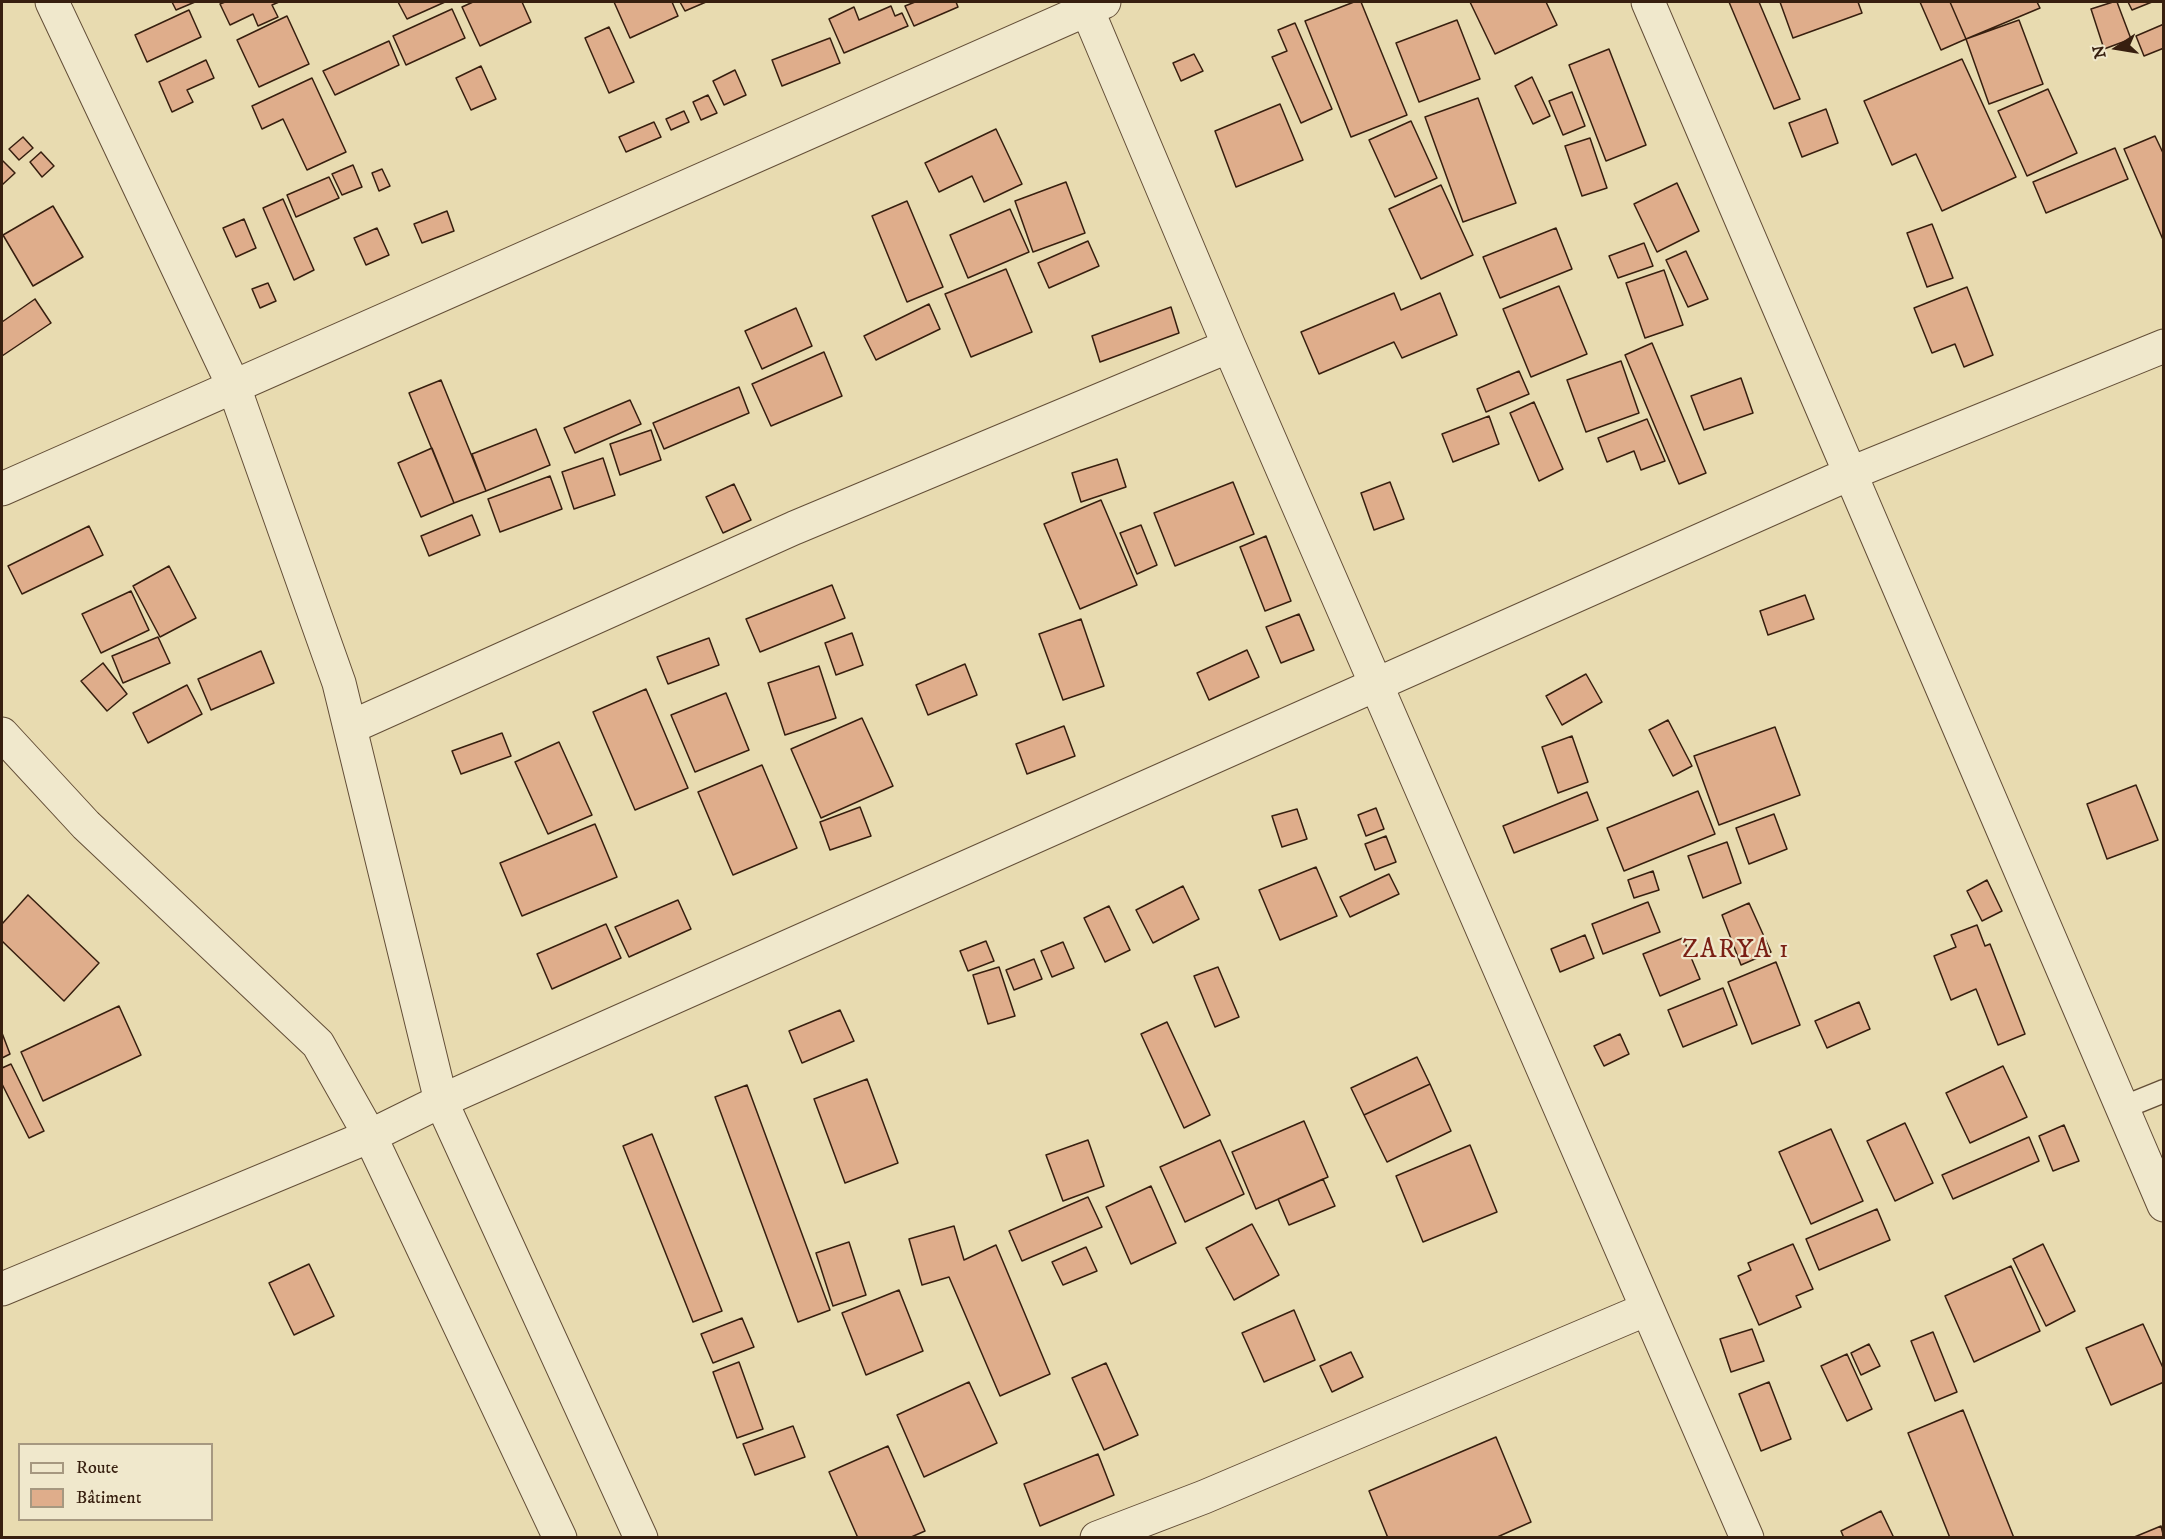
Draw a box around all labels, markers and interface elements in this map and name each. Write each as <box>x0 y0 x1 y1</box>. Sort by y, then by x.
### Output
north arrow <box>2087 18 2147 78</box>
text: N <box>2088 43 2111 60</box>
district label: ZARYA 1 <box>1682 936 1790 968</box>
legend <box>18 1443 213 1521</box>
text: Route <box>76 1457 119 1479</box>
text: Bâtiment <box>76 1487 141 1509</box>

